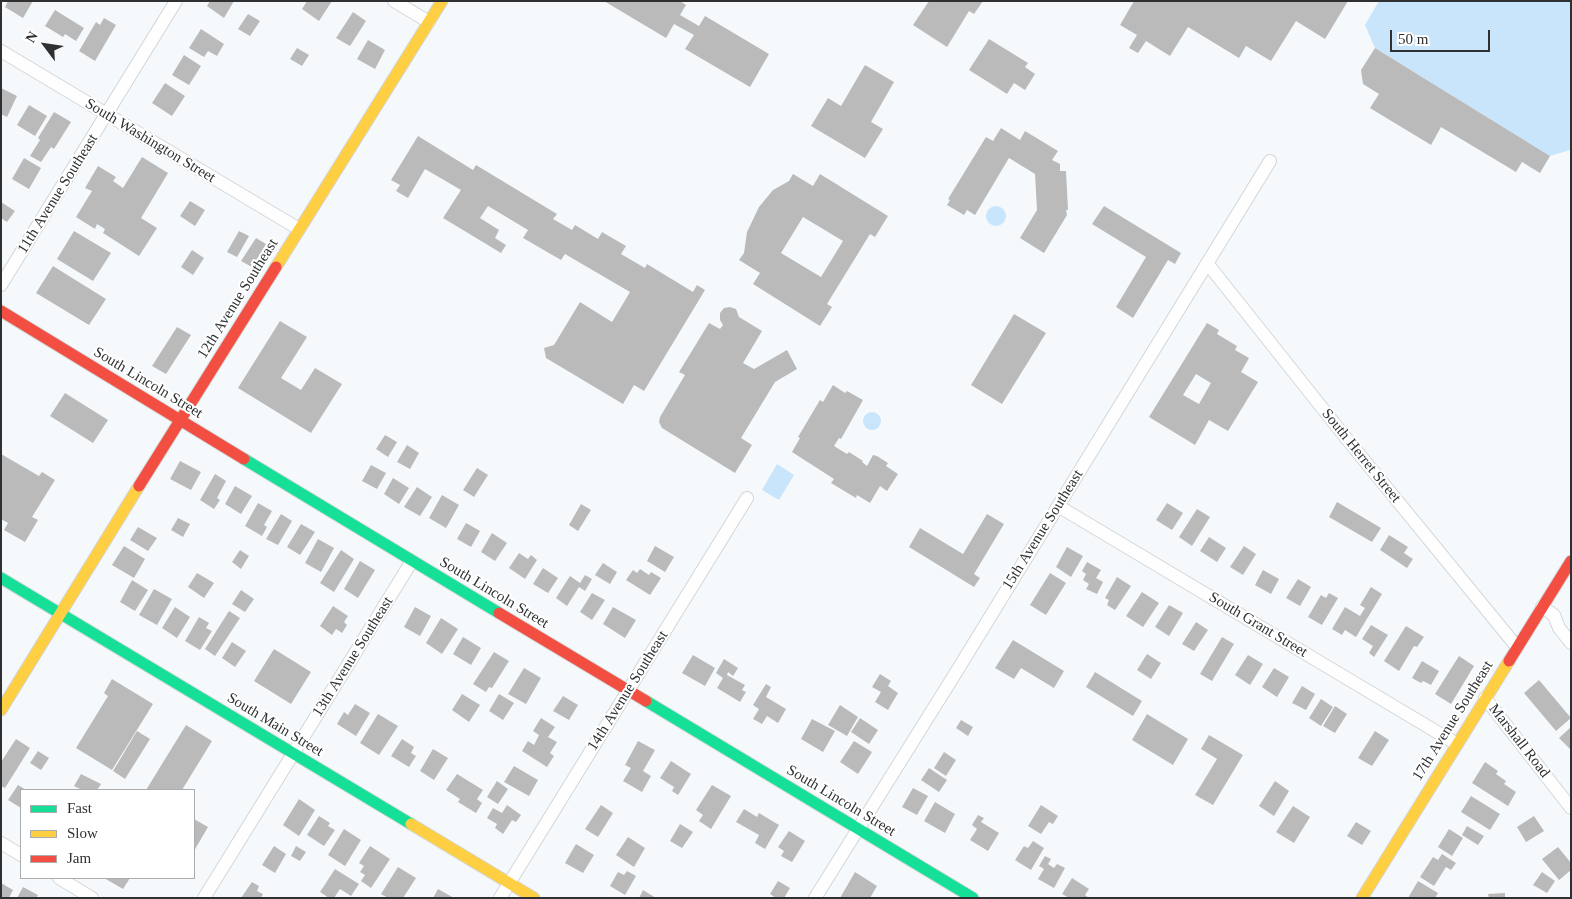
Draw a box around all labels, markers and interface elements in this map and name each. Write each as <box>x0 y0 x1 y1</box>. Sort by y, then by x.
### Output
north arrow <box>20 20 70 70</box>
scale bar <box>1392 20 1492 52</box>
text: N <box>23 29 41 45</box>
text: 50 m <box>1398 31 1428 47</box>
street label: South Washington Street <box>82 95 218 187</box>
street label: 11th Avenue Southeast <box>14 131 102 257</box>
street label: 12th Avenue Southeast <box>194 236 282 362</box>
street label: South Lincoln Street <box>90 343 206 423</box>
street label: South Herret Street <box>1318 405 1404 507</box>
street label: 15th Avenue Southeast <box>999 467 1087 593</box>
street label: South Lincoln Street <box>436 553 552 633</box>
street label: South Grant Street <box>1206 589 1310 661</box>
street label: 13th Avenue Southeast <box>309 594 397 720</box>
street label: 14th Avenue Southeast <box>584 628 672 754</box>
street label: 17th Avenue Southeast <box>1409 658 1497 784</box>
street label: South Main Street <box>224 689 326 761</box>
street label: Marshall Road <box>1485 700 1553 782</box>
street label: South Lincoln Street <box>783 761 899 841</box>
legend <box>20 789 195 879</box>
text: Fast <box>67 800 92 816</box>
text: Slow <box>67 825 98 841</box>
text: Jam <box>67 850 91 866</box>

